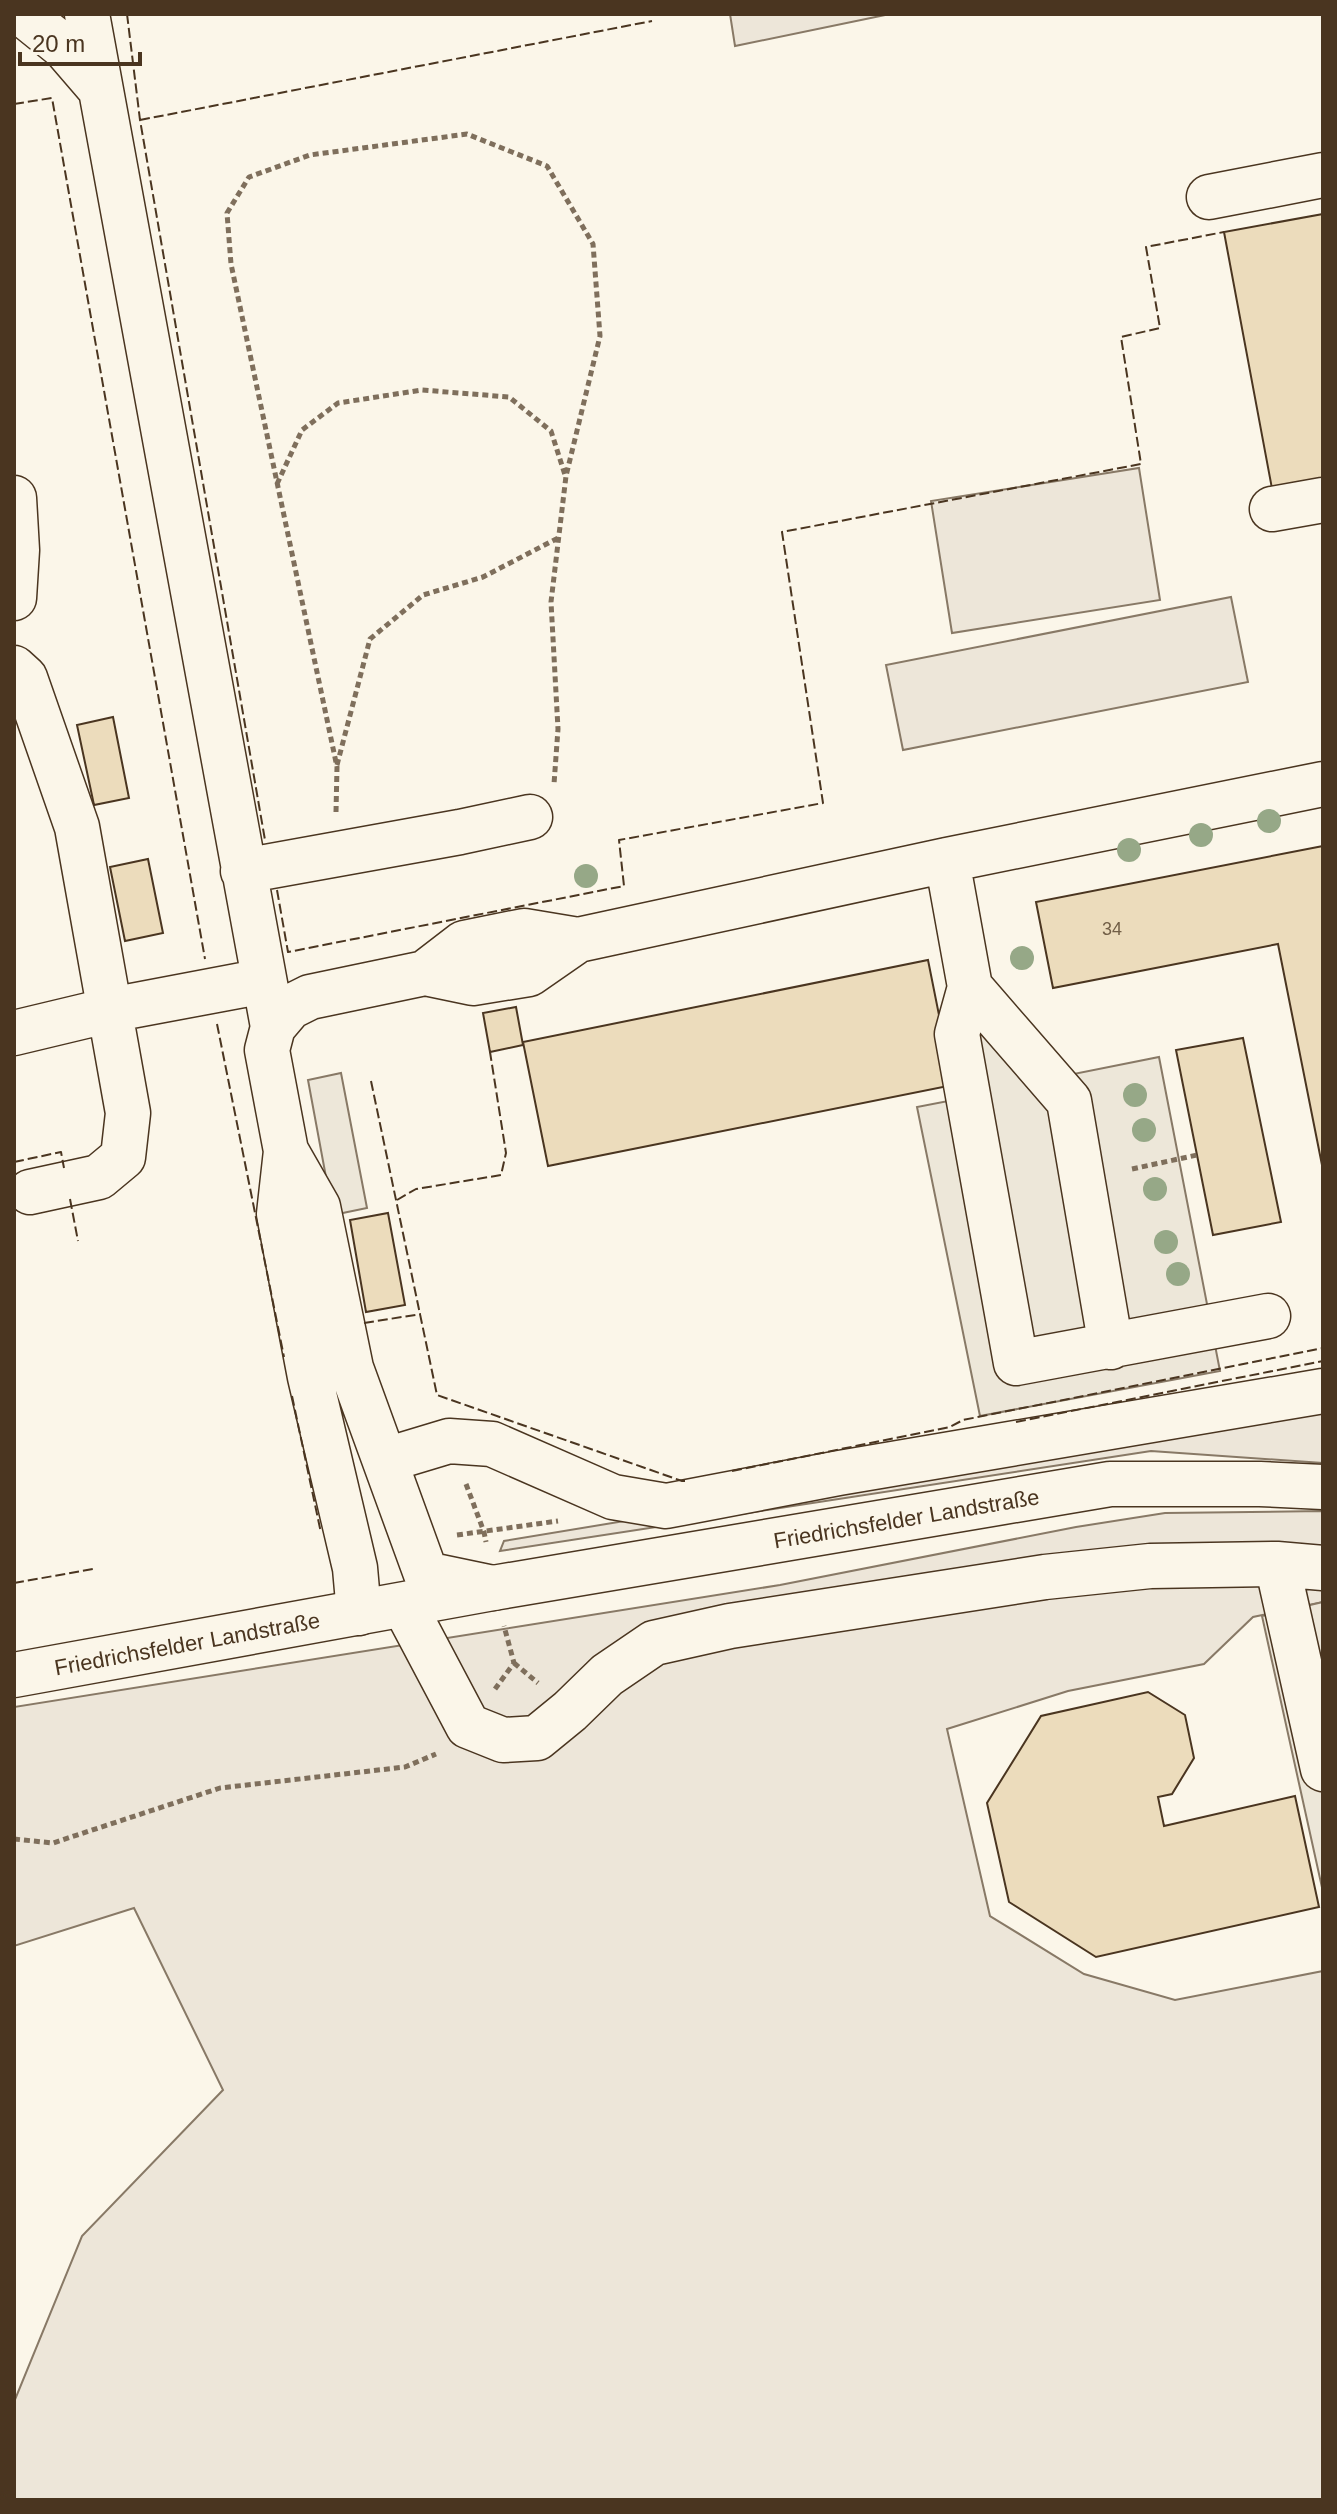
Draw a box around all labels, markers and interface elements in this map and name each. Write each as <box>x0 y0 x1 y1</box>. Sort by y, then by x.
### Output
scale bar <box>20 16 140 66</box>
text: 20 m <box>32 30 85 57</box>
house number: 34 <box>1102 919 1122 939</box>
street label: Friedrichsfelder Landstraße <box>772 1484 1041 1554</box>
street label: Friedrichsfelder Landstraße <box>53 1608 322 1680</box>

